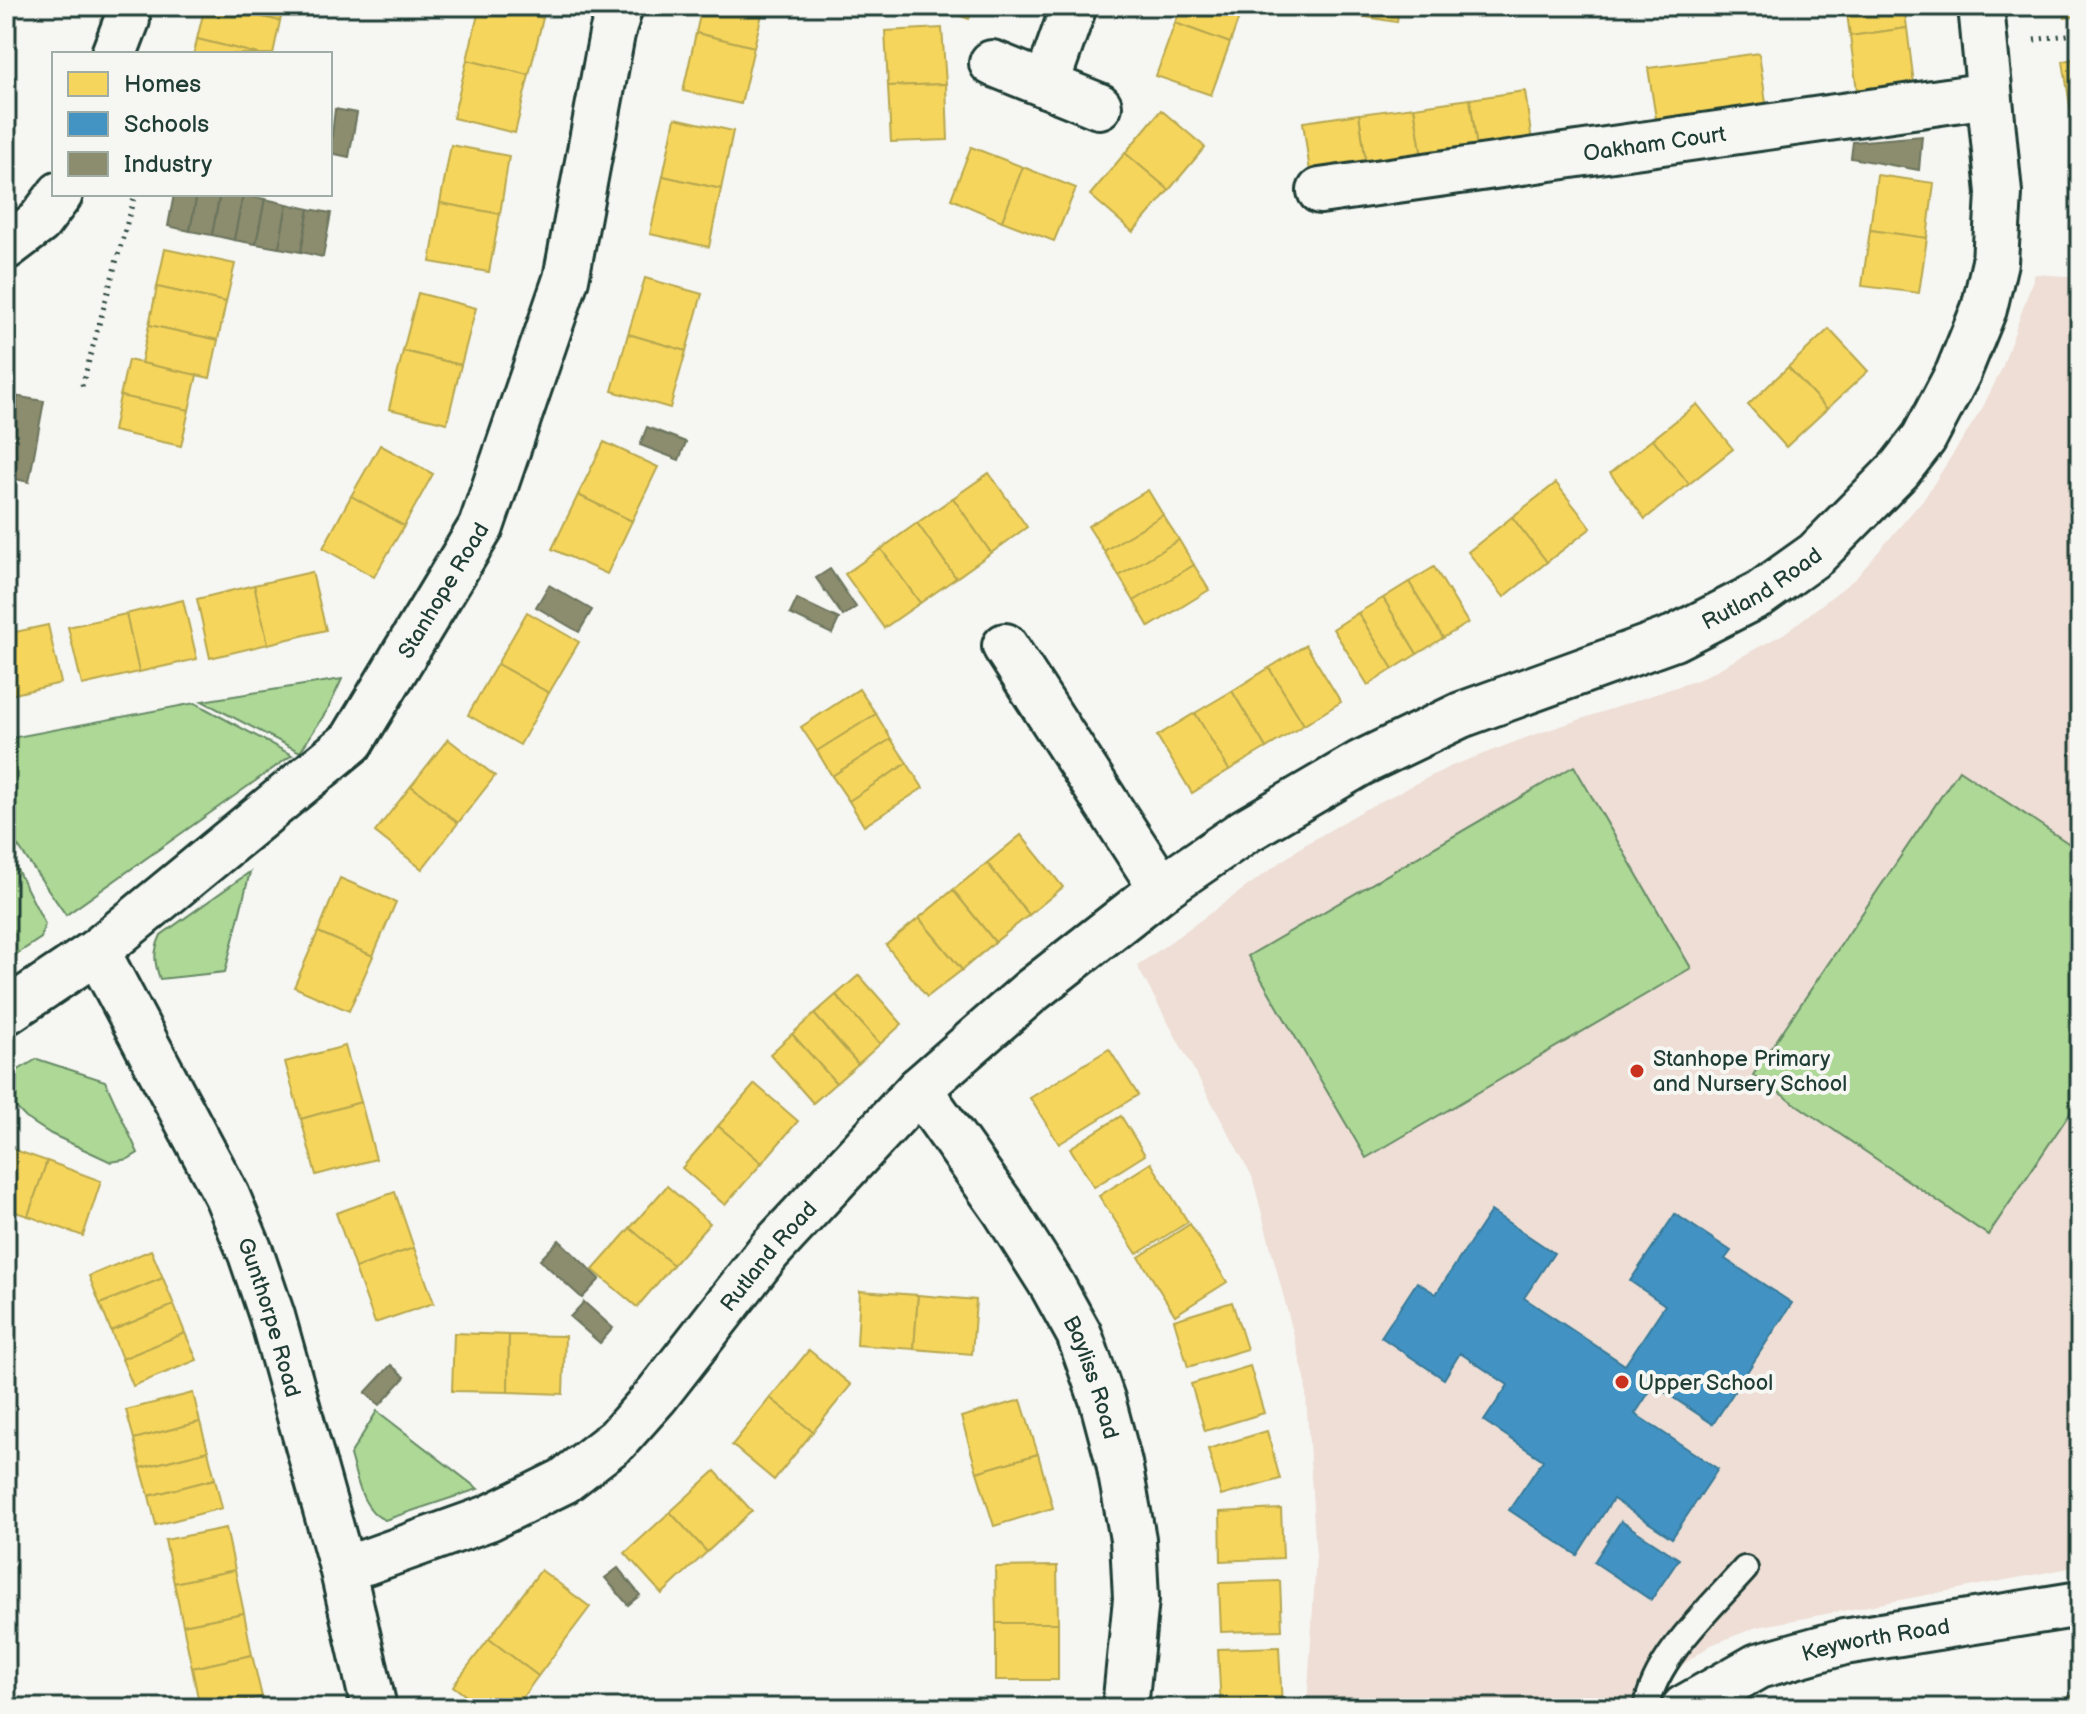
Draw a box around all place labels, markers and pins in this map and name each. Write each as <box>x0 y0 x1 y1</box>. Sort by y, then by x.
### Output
place label: Stanhope Primary and Nursery School <box>1653 1046 1847 1098</box>
marker: Stanhope Primary and Nursery School <box>1628 1062 1646 1080</box>
place label: Upper School <box>1638 1370 1773 1397</box>
marker: Upper School <box>1613 1373 1631 1391</box>

